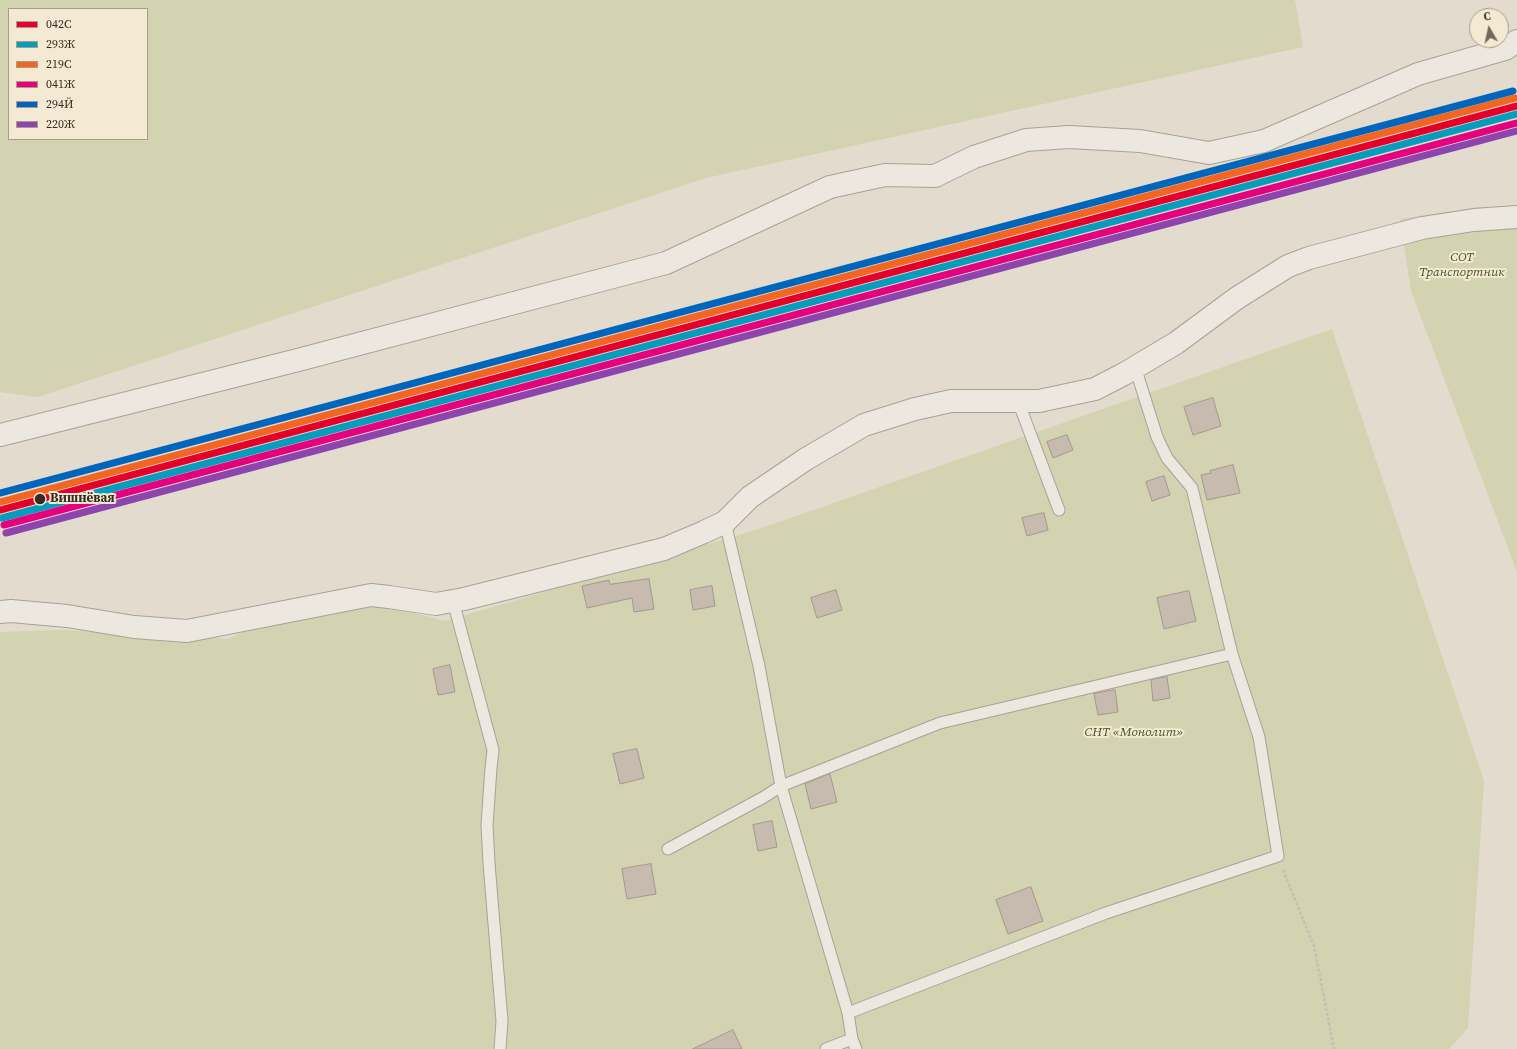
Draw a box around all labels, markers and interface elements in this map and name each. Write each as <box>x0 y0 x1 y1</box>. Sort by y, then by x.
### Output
legend <box>8 8 148 140</box>
north arrow <box>1469 8 1509 48</box>
text: С <box>1483 9 1492 25</box>
text: 042С <box>46 16 72 32</box>
text: 293Ж <box>46 36 75 52</box>
text: 219С <box>46 56 72 72</box>
text: 041Ж <box>46 76 75 92</box>
text: 294Й <box>46 96 74 112</box>
text: 220Ж <box>46 116 75 132</box>
park label: СОТ Транспортник <box>1419 250 1505 281</box>
place label: Вишнёвая <box>50 491 115 507</box>
marker: Вишнёвая <box>33 492 47 506</box>
park label: СНТ «Монолит» <box>1085 725 1183 741</box>

